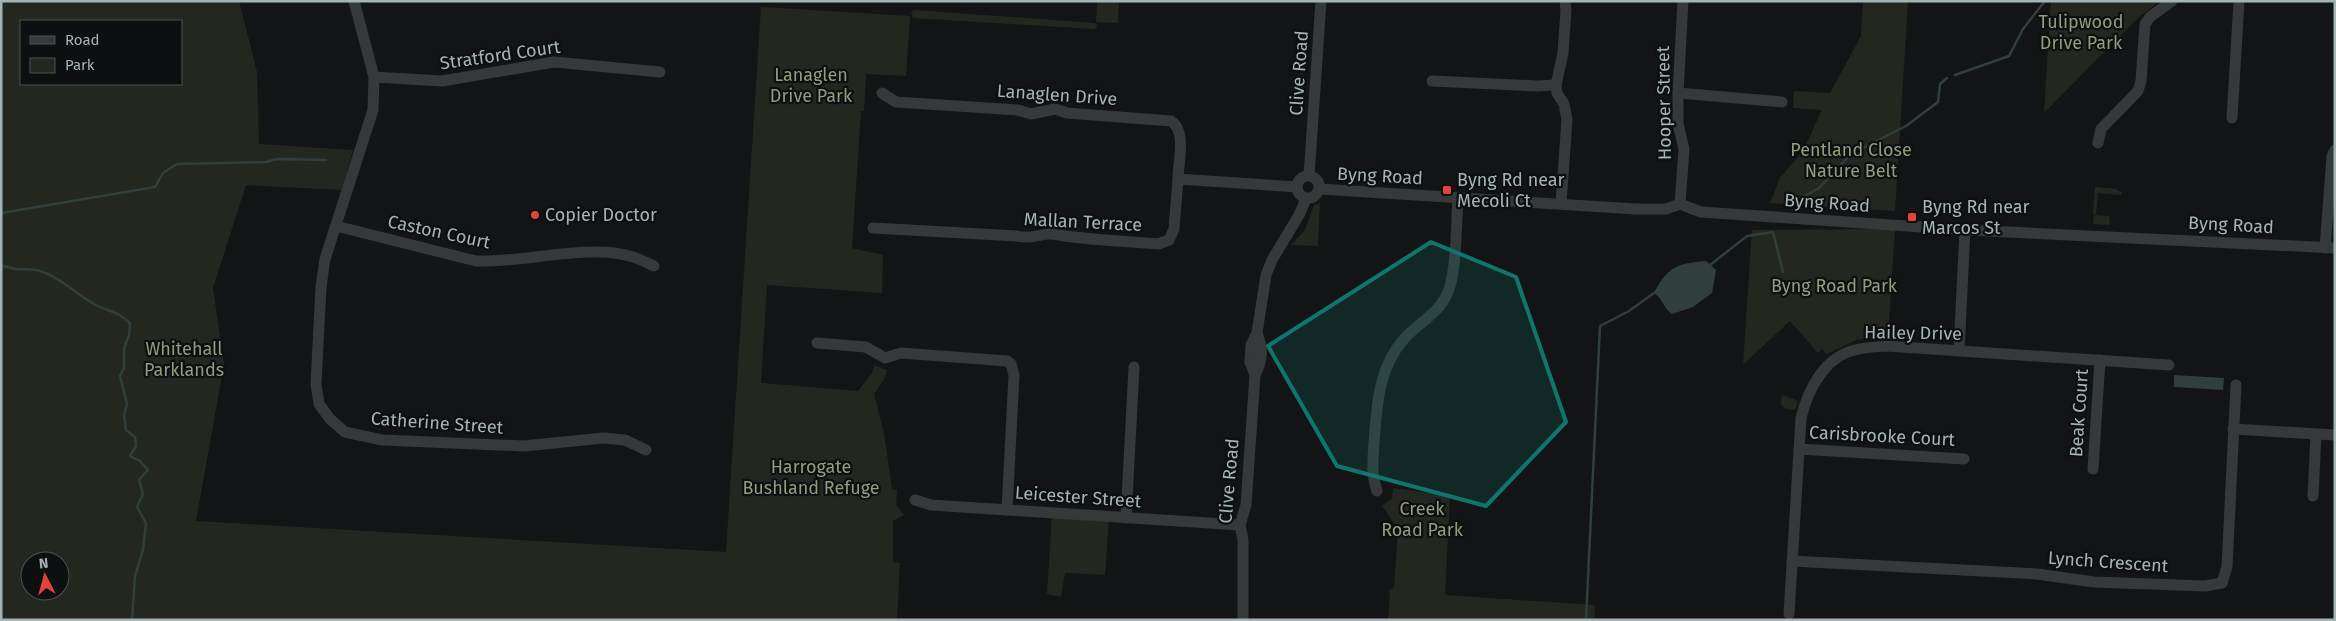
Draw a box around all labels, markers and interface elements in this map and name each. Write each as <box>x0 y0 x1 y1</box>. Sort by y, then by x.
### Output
park label: Tulipwood Drive Park <box>2039 11 2123 54</box>
legend <box>20 20 182 85</box>
street label: Clive Road <box>1285 30 1313 116</box>
text: Road <box>65 31 100 49</box>
street label: Stratford Court <box>438 36 562 74</box>
street label: Hooper Street <box>1652 45 1676 160</box>
text: Park <box>65 56 95 74</box>
park label: Lanaglen Drive Park <box>770 64 853 107</box>
street label: Lanaglen Drive <box>996 80 1118 110</box>
park label: Pentland Close Nature Belt <box>1790 139 1912 182</box>
street label: Byng Road <box>1336 163 1424 189</box>
place label: Byng Rd near Mecoli Ct <box>1457 169 1565 212</box>
marker: Byng Rd near Mecoli Ct <box>1441 184 1453 196</box>
street label: Byng Road <box>1783 189 1871 217</box>
place label: Byng Rd near Marcos St <box>1922 196 2030 239</box>
place label: Copier Doctor <box>545 204 657 226</box>
street label: Mallan Terrace <box>1023 208 1143 236</box>
marker: Copier Doctor <box>529 209 541 221</box>
street label: Caston Court <box>386 210 493 254</box>
marker: Byng Rd near Marcos St <box>1906 211 1918 223</box>
street label: Byng Road <box>2187 212 2275 238</box>
park label: Byng Road Park <box>1771 275 1898 297</box>
street label: Hailey Drive <box>1864 321 1962 345</box>
park label: Whitehall Parklands <box>144 338 224 381</box>
street label: Beak Court <box>2065 368 2093 458</box>
street label: Catherine Street <box>370 407 504 439</box>
street label: Carisbrooke Court <box>1809 421 1956 451</box>
street label: Clive Road <box>1214 438 1244 524</box>
park label: Harrogate Bushland Refuge <box>742 456 880 499</box>
street label: Leicester Street <box>1014 482 1142 512</box>
park label: Creek Road Park <box>1381 498 1464 541</box>
street label: Lynch Crescent <box>2047 547 2169 577</box>
north arrow <box>20 551 70 601</box>
text: N <box>38 555 49 573</box>

